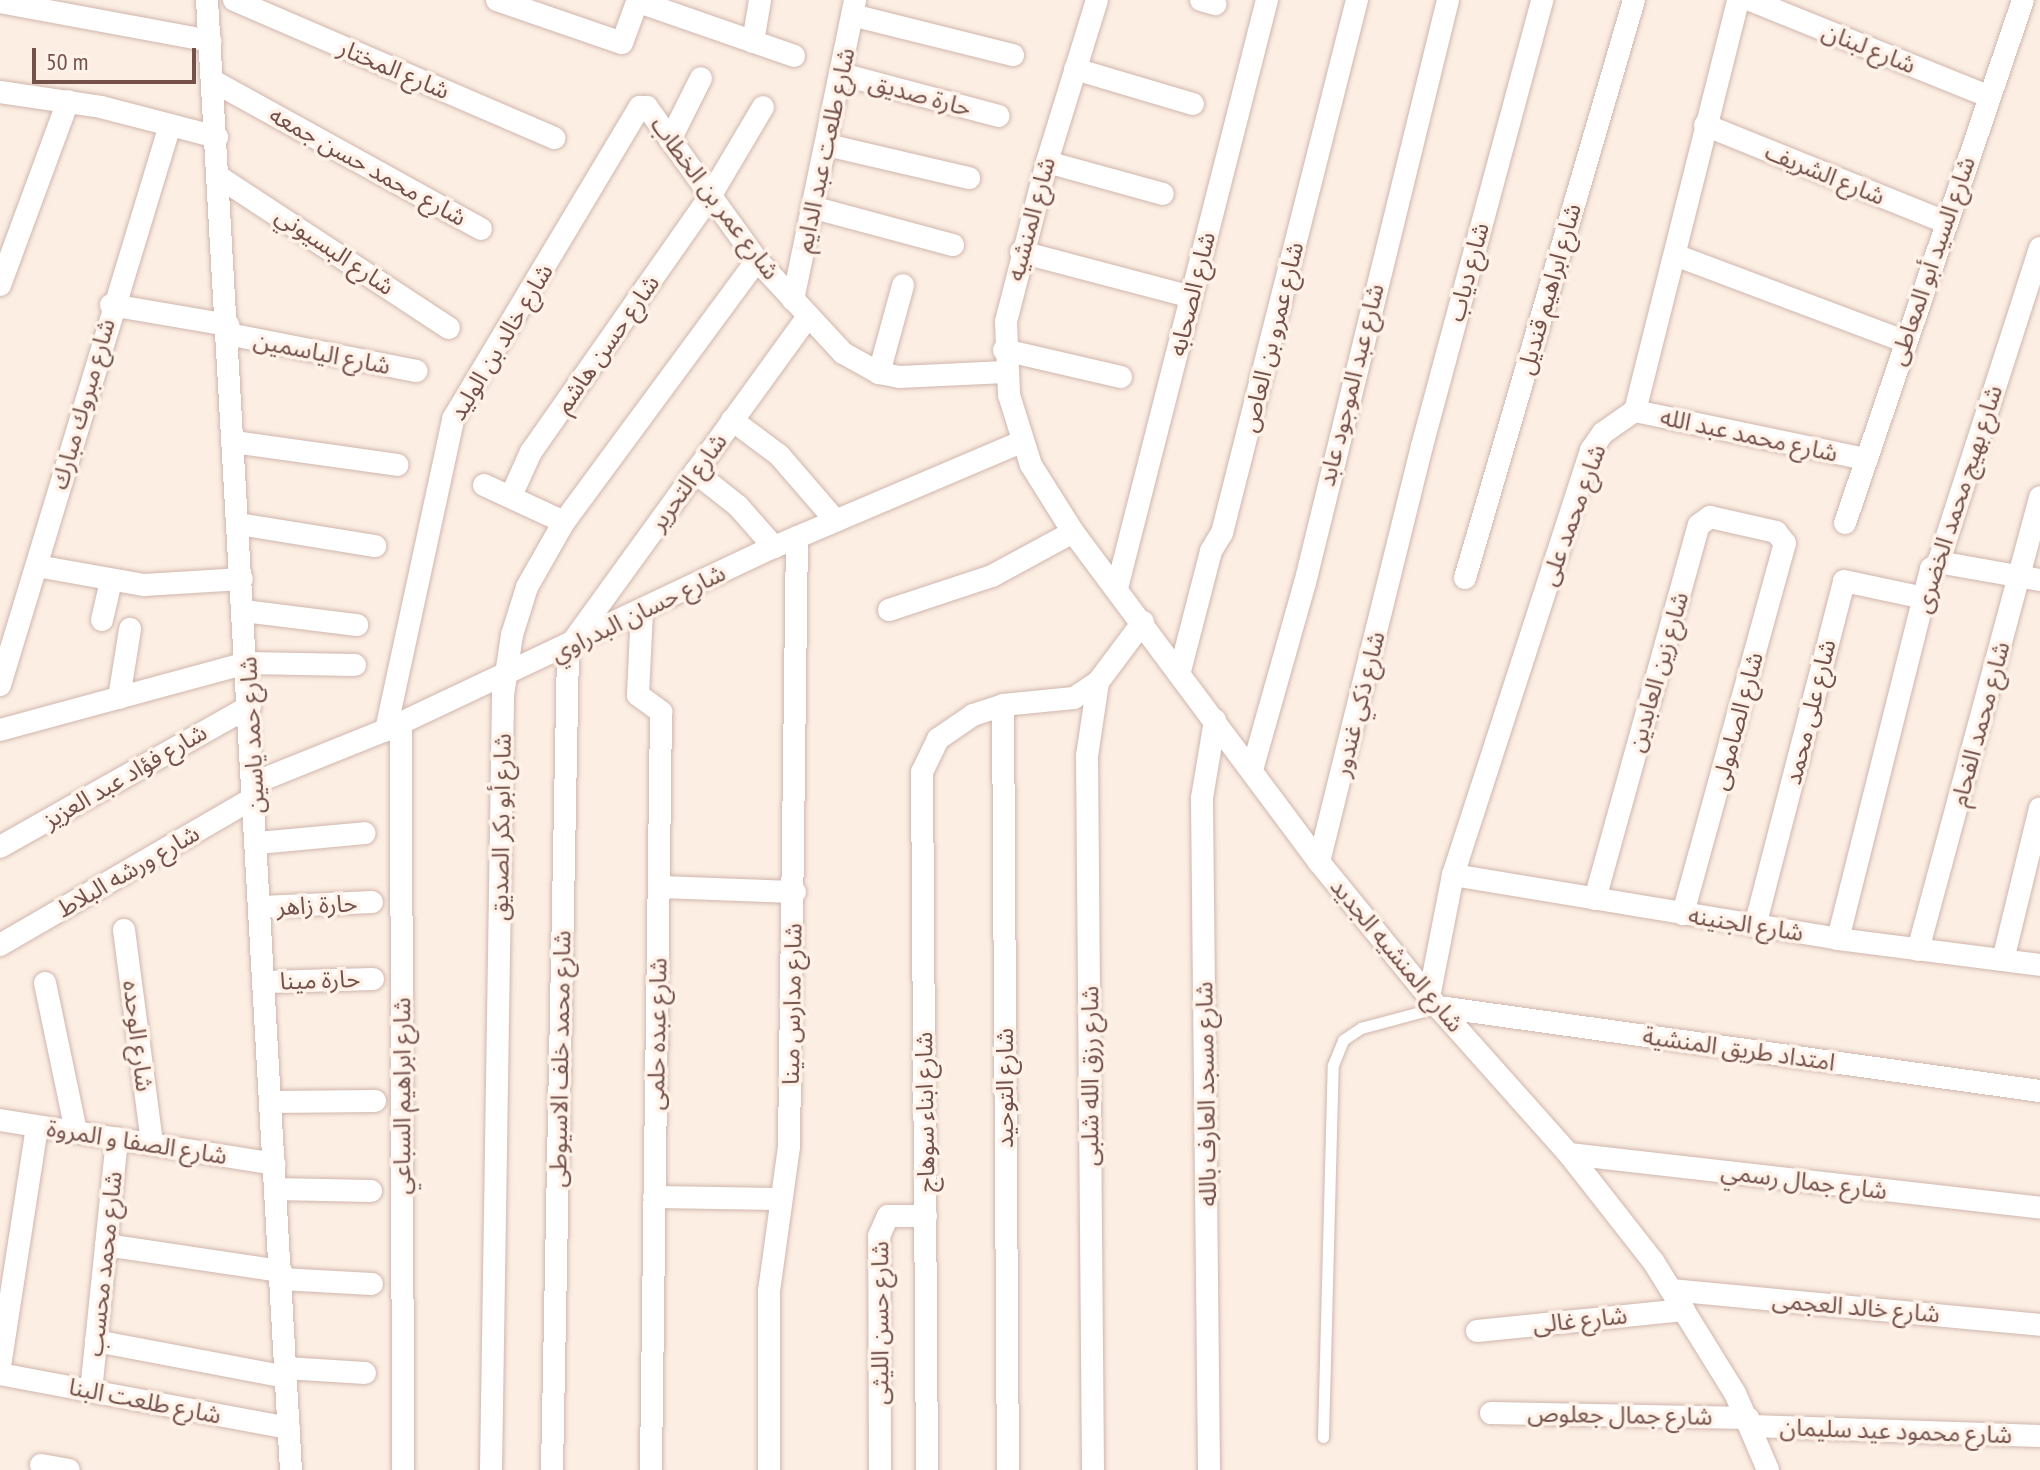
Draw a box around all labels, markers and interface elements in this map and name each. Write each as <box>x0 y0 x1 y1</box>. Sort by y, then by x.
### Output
street label: شارع لبنان <box>1818 16 1920 80</box>
scale bar <box>36 32 200 82</box>
street label: شارع المختار <box>334 33 454 105</box>
street label: شارع طلعت عبد الدايم <box>789 45 861 255</box>
text: 50 m <box>46 46 88 77</box>
street label: حارة صديق <box>866 68 974 122</box>
street label: شارع محمد حسن جمعه <box>264 100 472 232</box>
street label: شارع عمر بن الخطاب <box>644 111 786 285</box>
street label: شارع الشريف <box>1761 137 1889 211</box>
street label: شارع السيد أبو المعاطى <box>1883 153 1981 369</box>
street label: شارع المنشيه <box>1001 154 1061 284</box>
street label: شارع ابراهيم قنديل <box>1511 200 1587 378</box>
street label: شارع البسيوني <box>270 201 400 301</box>
street label: شارع دياب <box>1441 219 1495 325</box>
street label: شارع الصحابه <box>1163 229 1221 359</box>
street label: شارع عمرو بن العاص <box>1234 239 1310 435</box>
street label: شارع خالد بن الوليد <box>443 259 559 425</box>
street label: شارع حسن هاشم <box>549 269 665 419</box>
street label: شارع عبد الموجود عابد <box>1312 281 1390 489</box>
street label: شارع مبروك مبارك <box>45 315 121 493</box>
street label: شارع الياسمين <box>251 326 393 380</box>
street label: شارع بهيج محمد الخضرى <box>1908 382 2008 616</box>
street label: شارع محمد عبد الله <box>1658 402 1840 468</box>
street label: شارع التحرير <box>643 428 733 536</box>
street label: شارع محمد على <box>1534 440 1612 590</box>
street label: شارع حسان البدراوي <box>546 558 730 668</box>
street label: شارع زين العابدين <box>1621 589 1695 755</box>
street label: شارع ذكي غندور <box>1327 628 1391 780</box>
street label: شارع على محمد <box>1778 637 1842 787</box>
street label: شارع محمد الفحام <box>1944 639 2016 809</box>
street label: شارع الصامولى <box>1705 649 1769 793</box>
street label: شارع حمد ياسين <box>234 656 270 814</box>
street label: شارع فؤاد عبد العزيز <box>38 717 212 835</box>
street label: شارع أبو بكر الصديق <box>485 733 517 921</box>
street label: شارع ورشه البلاط <box>52 819 204 923</box>
street label: شارع المنشيه الجديد <box>1324 872 1470 1038</box>
street label: حارة زاهر <box>276 889 358 921</box>
street label: شارع الجنينه <box>1686 901 1806 947</box>
street label: شارع مدارس مينا <box>776 923 808 1085</box>
street label: شارع محمد خلف الاسيوطى <box>543 930 577 1188</box>
street label: شارع عبده حلمى <box>641 957 673 1111</box>
street label: حارة مينا <box>279 964 361 996</box>
street label: شارع الوحده <box>117 979 159 1093</box>
street label: شارع مسجد العارف بالله <box>1190 981 1222 1207</box>
street label: شارع رزق الله شلبى <box>1076 986 1104 1166</box>
street label: شارع ابراهيم السباعي <box>388 997 416 1195</box>
street label: امتداد طريق المنشية <box>1641 1021 1837 1077</box>
street label: شارع التوحيد <box>991 1028 1019 1148</box>
street label: شارع ابناء سوهاج <box>909 1032 941 1192</box>
street label: شارع الصفا و المروة <box>45 1114 229 1170</box>
street label: شارع جمال رسمي <box>1719 1157 1889 1205</box>
street label: شارع محمد محسب <box>80 1170 128 1358</box>
street label: شارع حسن الليثى <box>866 1241 894 1405</box>
street label: شارع خالد العجمى <box>1771 1285 1941 1329</box>
street label: شارع غالى <box>1531 1301 1629 1339</box>
street label: شارع طلعت البنا <box>66 1372 224 1430</box>
street label: شارع جمال جعلوص <box>1527 1399 1713 1431</box>
street label: شارع محمود عيد سليمان <box>1779 1413 2013 1449</box>

